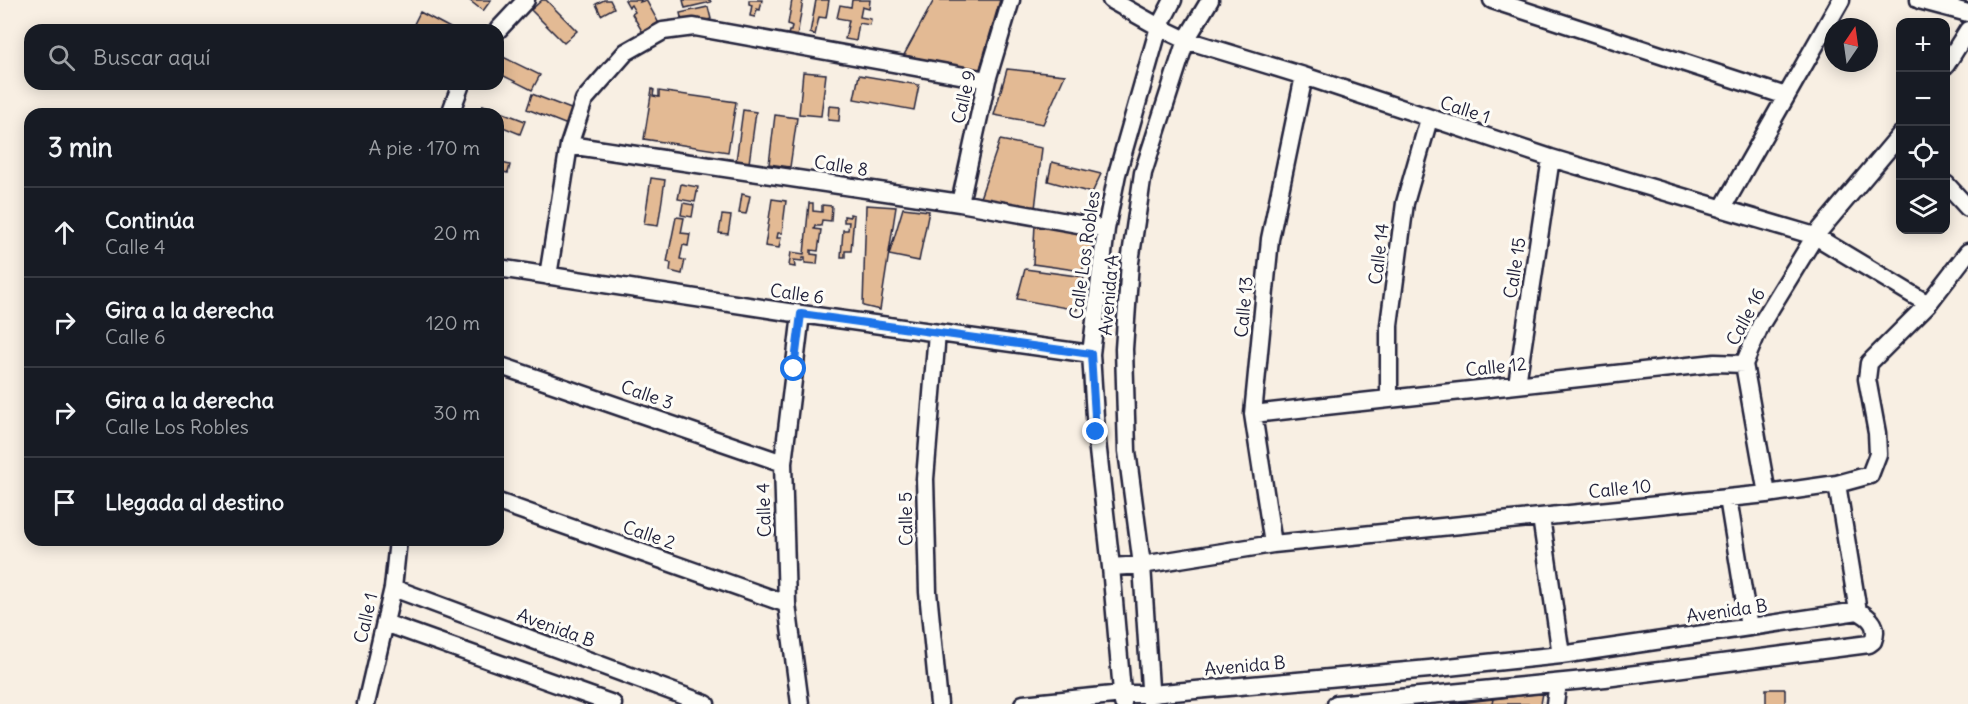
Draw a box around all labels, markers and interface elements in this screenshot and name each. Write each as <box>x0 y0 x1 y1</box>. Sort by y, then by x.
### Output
north arrow <box>1824 18 1878 72</box>
map controls <box>1896 18 1950 234</box>
button: + <box>1896 18 1950 72</box>
search box <box>24 24 504 90</box>
icon: search <box>45 41 78 74</box>
text: Buscar aquí <box>93 43 210 71</box>
street label: Calle 9 <box>946 68 981 126</box>
button: − <box>1896 72 1950 126</box>
street label: Calle 1 <box>1437 91 1493 128</box>
button: locate <box>1896 126 1950 180</box>
text: 3 min <box>48 131 113 164</box>
text: A pie · 170 m <box>369 135 480 160</box>
street label: Calle 8 <box>812 150 870 181</box>
button: layers <box>1896 180 1950 234</box>
street label: Calle Los Robles <box>1064 189 1105 321</box>
text: Continúa <box>105 206 194 234</box>
icon: ahead <box>48 216 81 249</box>
text: 20 m <box>434 220 480 245</box>
street label: Calle 14 <box>1363 222 1394 286</box>
text: Calle 4 <box>105 234 165 259</box>
street label: Calle 15 <box>1498 236 1531 300</box>
street label: Avenida A <box>1094 254 1123 336</box>
street label: Calle 13 <box>1229 275 1258 339</box>
street label: Calle 6 <box>769 278 826 309</box>
street label: Calle 16 <box>1721 284 1770 349</box>
text: Gira a la derecha <box>105 296 274 324</box>
icon: right <box>48 306 81 339</box>
text: 120 m <box>426 310 480 335</box>
text: Calle 6 <box>105 324 165 349</box>
street label: Calle 12 <box>1464 352 1528 381</box>
route start <box>780 355 806 381</box>
street label: Calle 3 <box>618 375 677 414</box>
text: Gira a la derecha <box>105 386 274 414</box>
icon: right <box>48 396 81 429</box>
text: 30 m <box>433 400 480 425</box>
text: Calle Los Robles <box>105 414 249 439</box>
route end <box>1082 418 1108 444</box>
street label: Calle 10 <box>1587 474 1652 503</box>
street label: Calle 4 <box>751 482 776 538</box>
icon: arrive <box>48 486 81 519</box>
text: Llegada al destino <box>105 488 284 516</box>
street label: Calle 5 <box>894 492 917 546</box>
street label: Calle 2 <box>620 515 679 554</box>
street label: Calle 1 <box>349 590 382 645</box>
street label: Avenida B <box>1685 593 1769 628</box>
street label: Avenida B <box>514 603 598 652</box>
street label: Avenida B <box>1203 651 1286 681</box>

